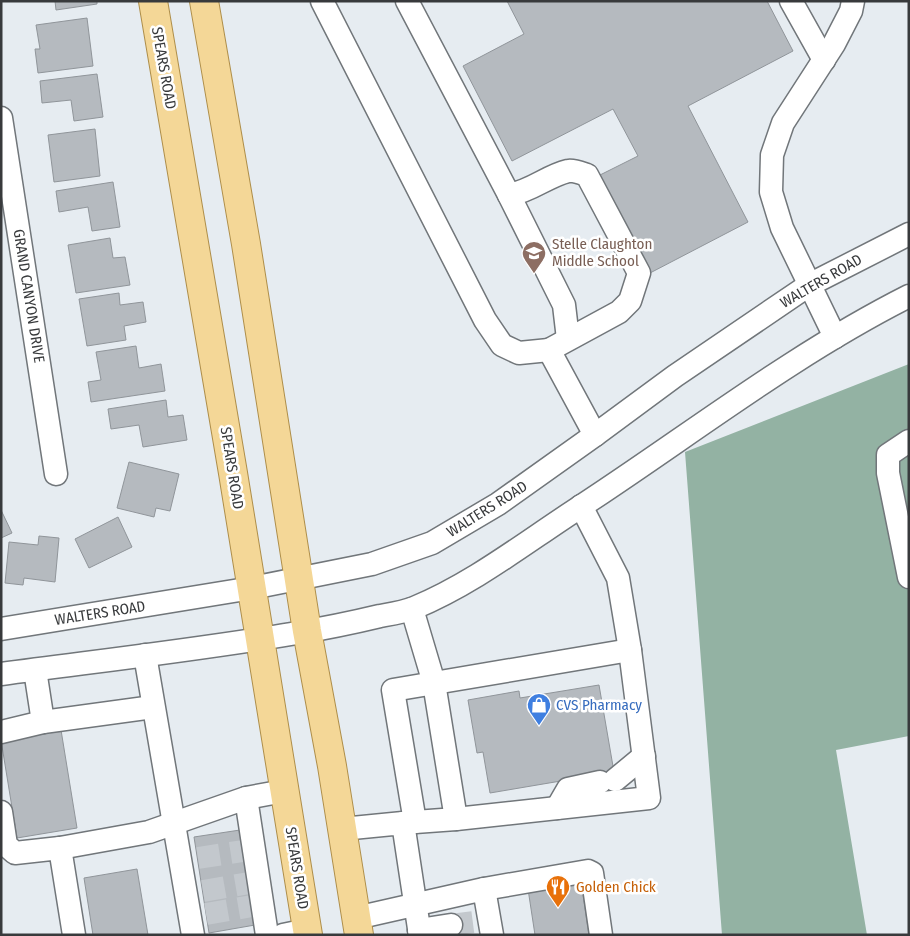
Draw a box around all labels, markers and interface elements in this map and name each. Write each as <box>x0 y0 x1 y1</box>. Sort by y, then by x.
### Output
street label: SPEARS ROAD <box>148 25 180 111</box>
street label: GRAND CANYON DRIVE <box>10 228 48 364</box>
place label: Stelle Claughton Middle School <box>552 235 652 270</box>
school or university icon: Stelle Claughton Middle School <box>521 240 547 274</box>
street label: WALTERS ROAD <box>777 250 865 312</box>
street label: SPEARS ROAD <box>217 426 247 510</box>
street label: WALTERS ROAD <box>443 477 531 541</box>
street label: WALTERS ROAD <box>53 597 147 629</box>
shop icon: CVS Pharmacy <box>526 692 552 726</box>
place label: CVS Pharmacy <box>556 696 642 714</box>
street label: SPEARS ROAD <box>282 826 312 910</box>
restaurant icon: Golden Chick <box>545 874 571 908</box>
place label: Golden Chick <box>576 878 656 896</box>

